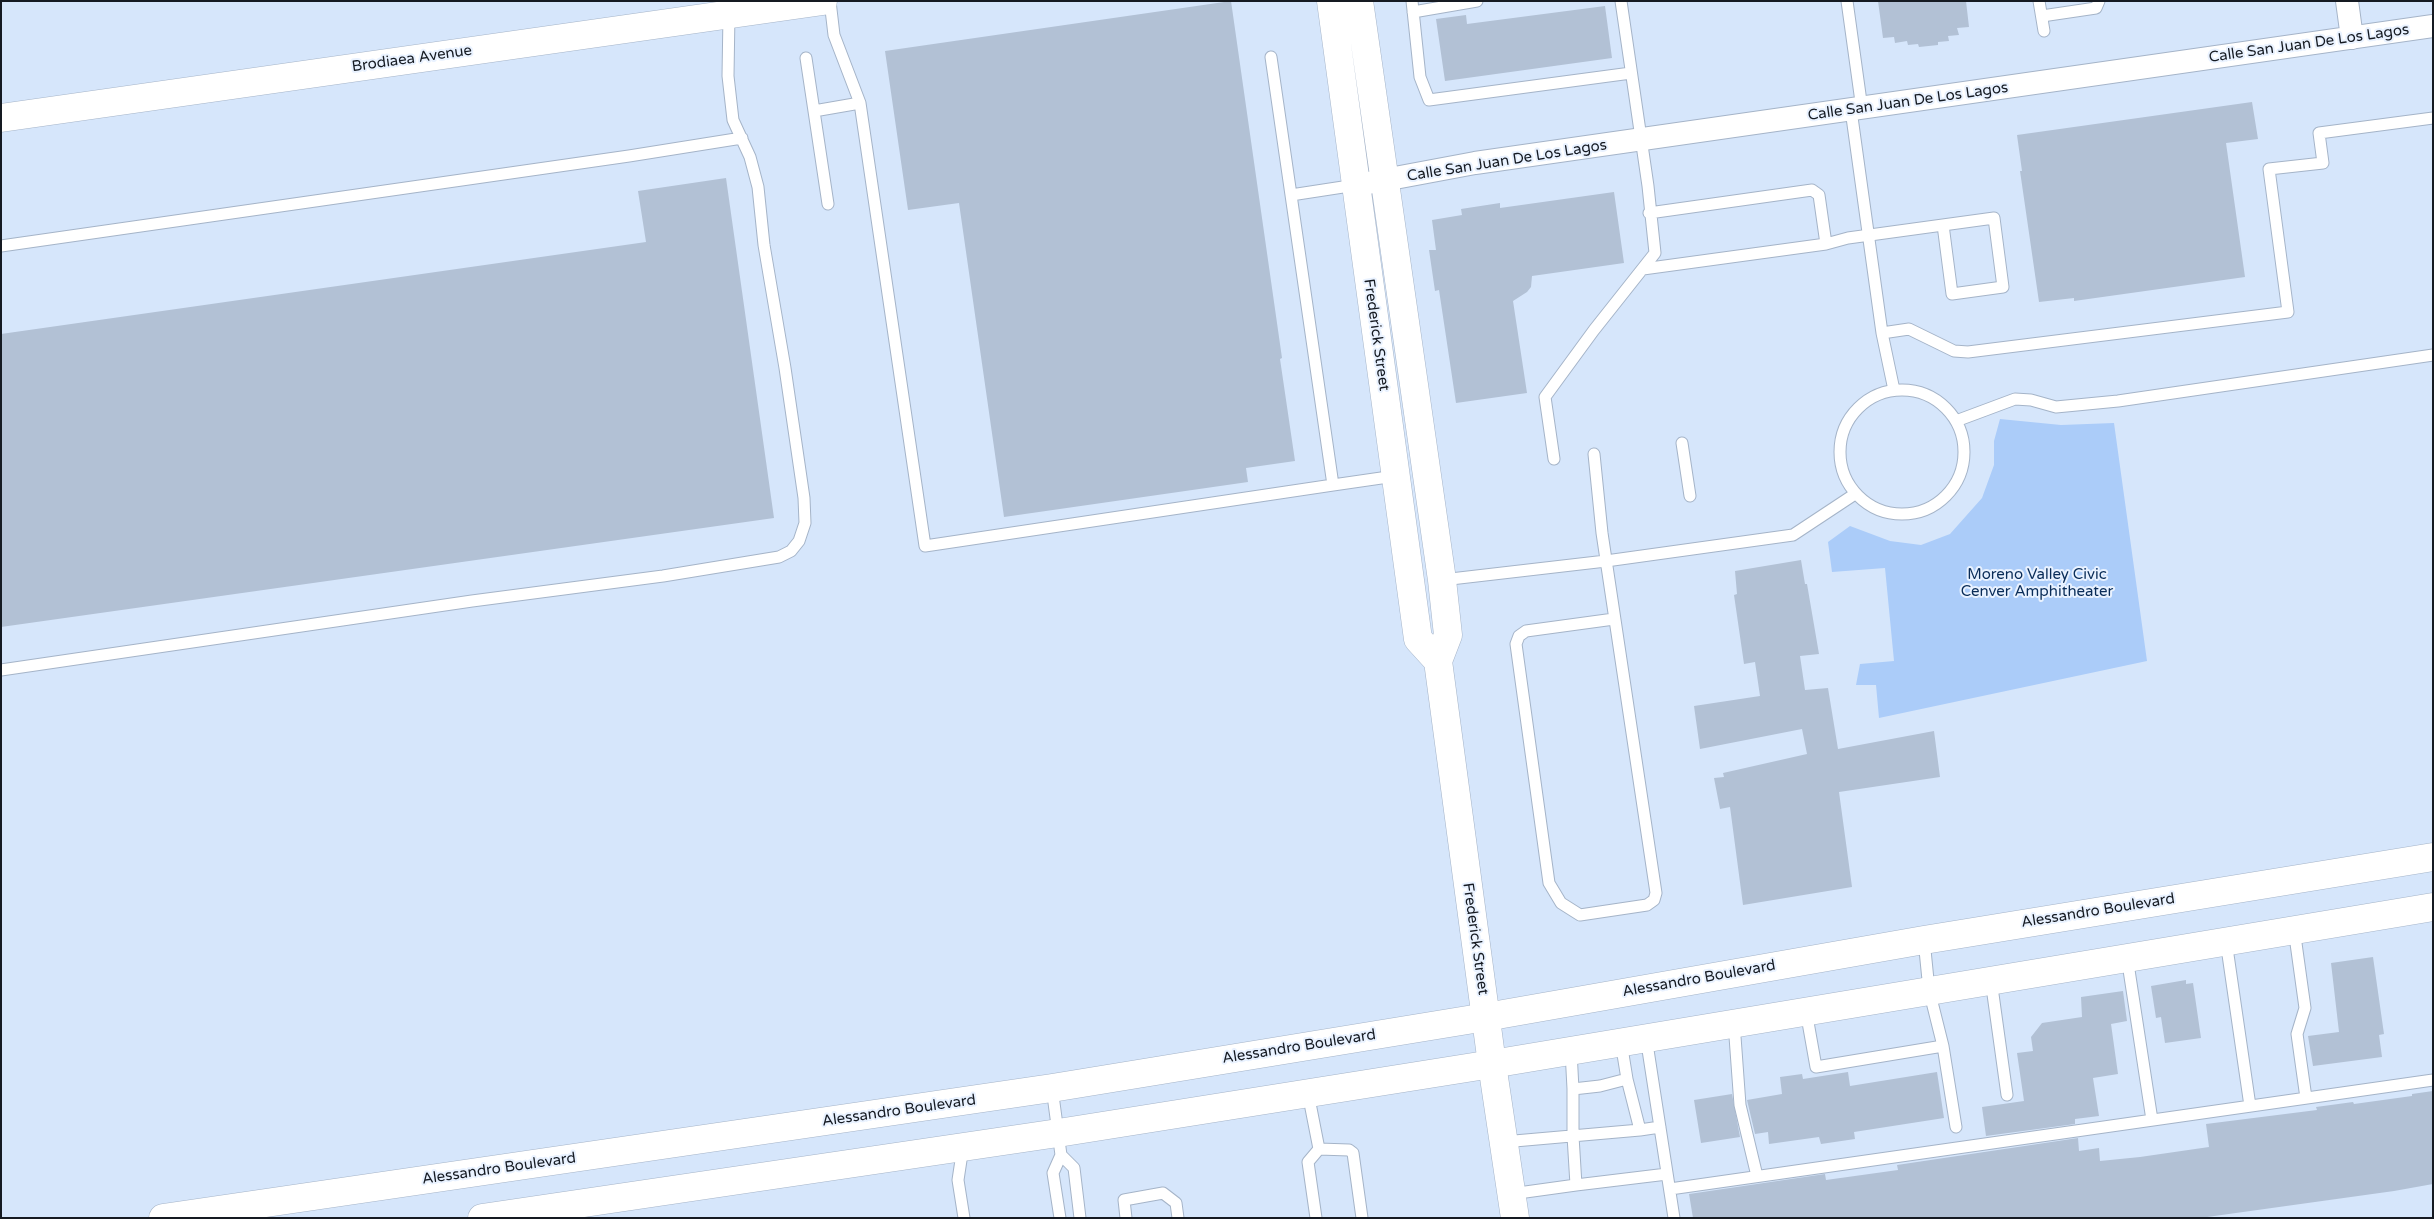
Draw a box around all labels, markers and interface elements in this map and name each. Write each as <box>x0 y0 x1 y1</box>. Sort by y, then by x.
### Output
street label: Calle San Juan De Los Lagos <box>2208 21 2410 67</box>
street label: Brodiaea Avenue <box>351 42 473 76</box>
street label: Calle San Juan De Los Lagos <box>1807 79 2009 125</box>
street label: Calle San Juan De Los Lagos <box>1406 136 1608 186</box>
street label: Frederick Street <box>1359 278 1393 392</box>
park label: Moreno Valley Civic Cenver Amphitheater <box>1961 566 2113 601</box>
street label: Frederick Street <box>1458 882 1492 996</box>
street label: Alessandro Boulevard <box>2020 890 2176 932</box>
street label: Alessandro Boulevard <box>1621 957 1777 1001</box>
street label: Alessandro Boulevard <box>1221 1026 1377 1068</box>
street label: Alessandro Boulevard <box>821 1091 977 1131</box>
street label: Alessandro Boulevard <box>421 1149 577 1189</box>

